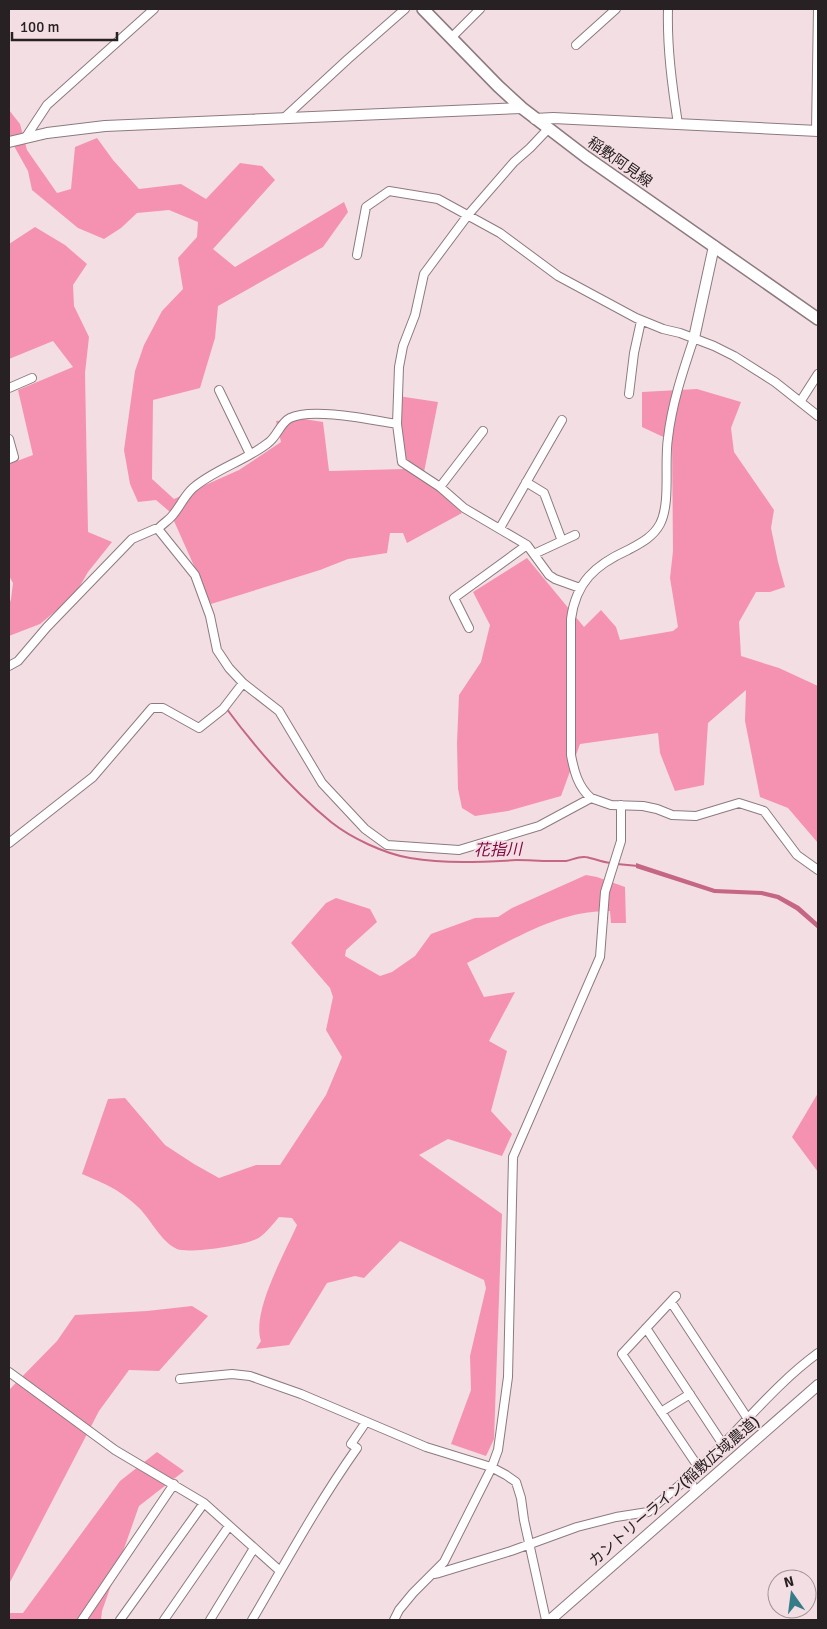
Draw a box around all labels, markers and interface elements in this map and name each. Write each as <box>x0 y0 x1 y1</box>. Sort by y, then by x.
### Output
scale bar <box>12 10 118 42</box>
text: 100 m <box>20 18 60 36</box>
street label: 稲敷阿見線 <box>584 133 656 191</box>
water label: 花指川 <box>474 840 524 860</box>
street label: カントリーライン(稲敷広域農道) <box>585 1412 763 1570</box>
north arrow <box>767 1569 817 1619</box>
text: N <box>782 1572 796 1591</box>

